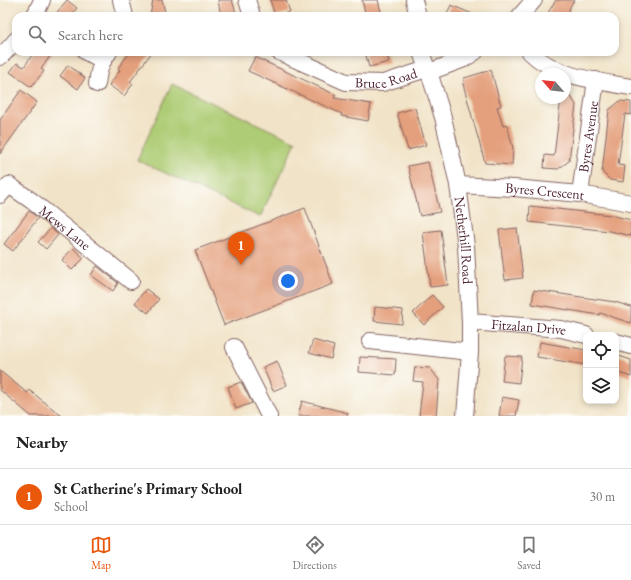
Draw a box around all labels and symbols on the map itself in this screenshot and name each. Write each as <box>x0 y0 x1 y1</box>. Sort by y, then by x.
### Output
street label: Bruce Road <box>355 63 420 92</box>
north arrow <box>535 68 571 104</box>
street label: Byres Avenue <box>574 99 602 174</box>
street label: Byres Crescent <box>505 179 586 204</box>
street label: Netherhill Road <box>451 195 477 285</box>
street label: Mews Lane <box>36 201 95 254</box>
pin: 1 <box>228 232 254 265</box>
your location <box>278 271 298 291</box>
street label: Fitzalan Drive <box>491 315 569 339</box>

